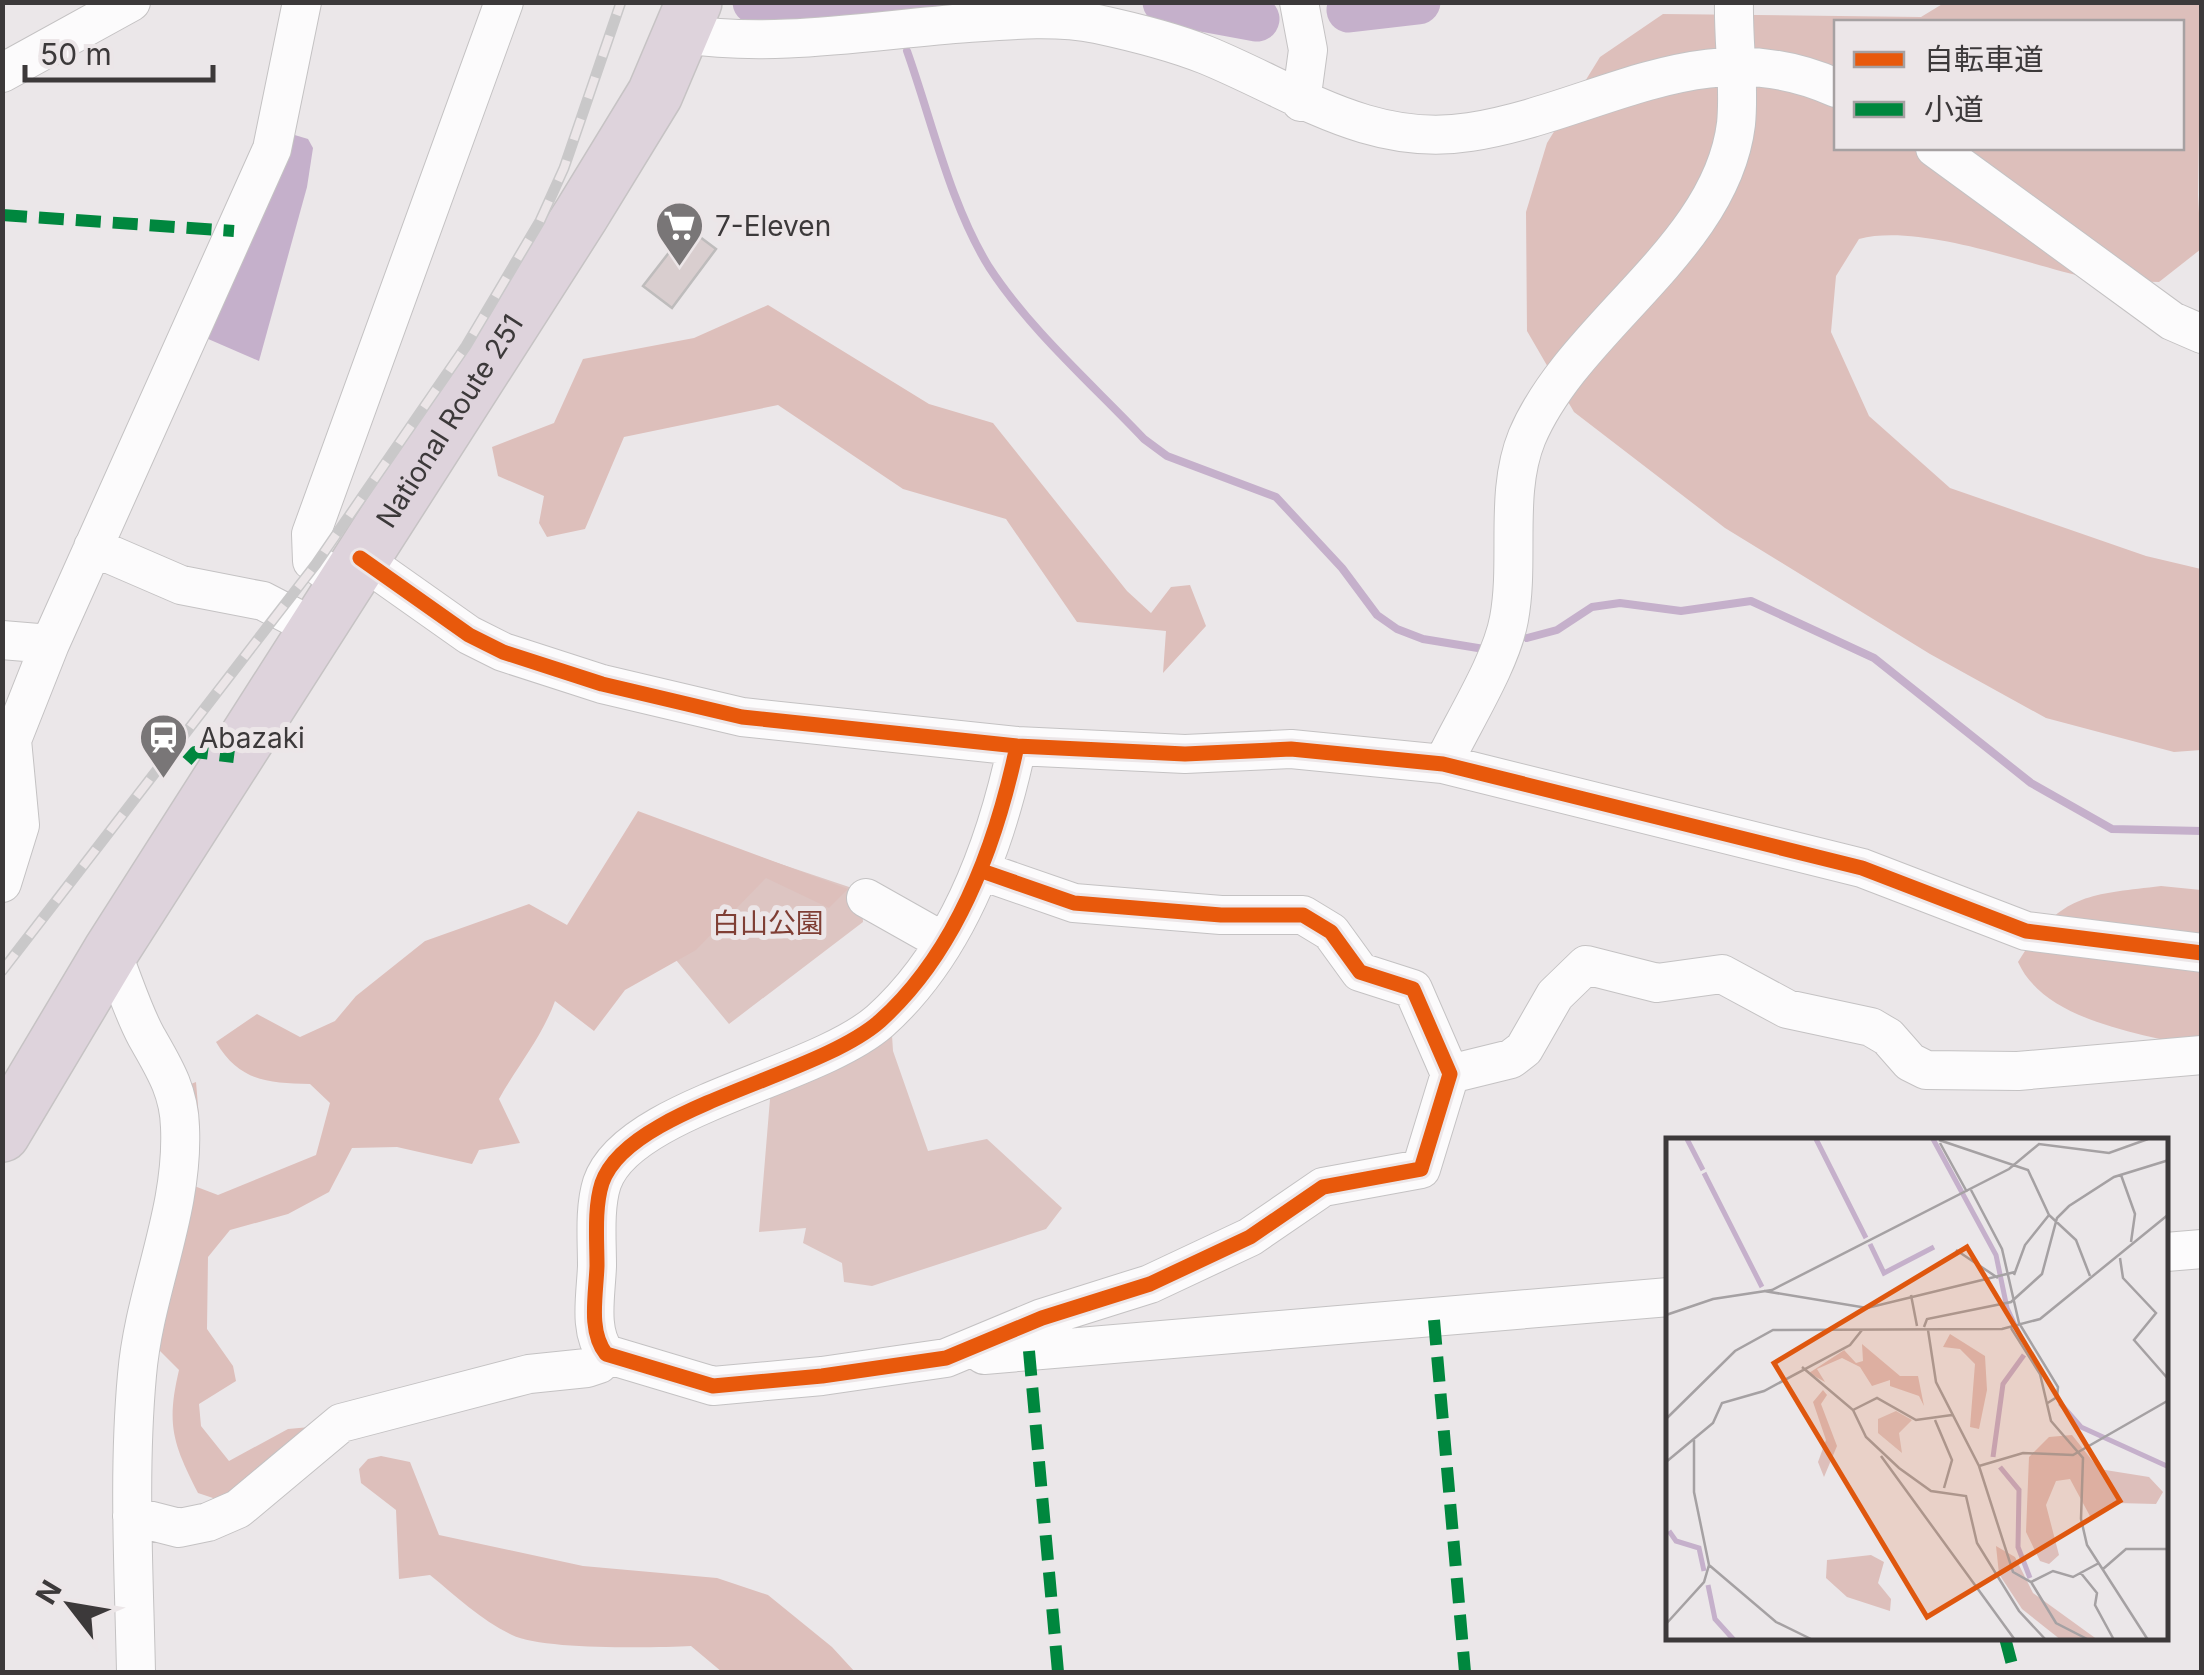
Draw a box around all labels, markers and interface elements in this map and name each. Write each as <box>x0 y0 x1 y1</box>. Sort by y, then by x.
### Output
scale bar <box>25 20 212 82</box>
legend <box>1834 20 2184 150</box>
text: 50 m <box>40 36 112 72</box>
text: 自転車道 <box>1924 41 2044 77</box>
text: 小道 <box>1924 91 1984 127</box>
supermarket icon: 7-Eleven <box>654 200 706 268</box>
place label: 7-Eleven <box>715 209 831 243</box>
street label: National Route 251 <box>369 308 530 534</box>
station icon: Abazaki <box>138 712 190 780</box>
place label: Abazaki <box>199 721 305 755</box>
park label: 白山公園 <box>712 906 824 940</box>
inset map <box>1666 1138 2169 1640</box>
north arrow <box>20 1555 120 1655</box>
text: N <box>29 1574 69 1610</box>

